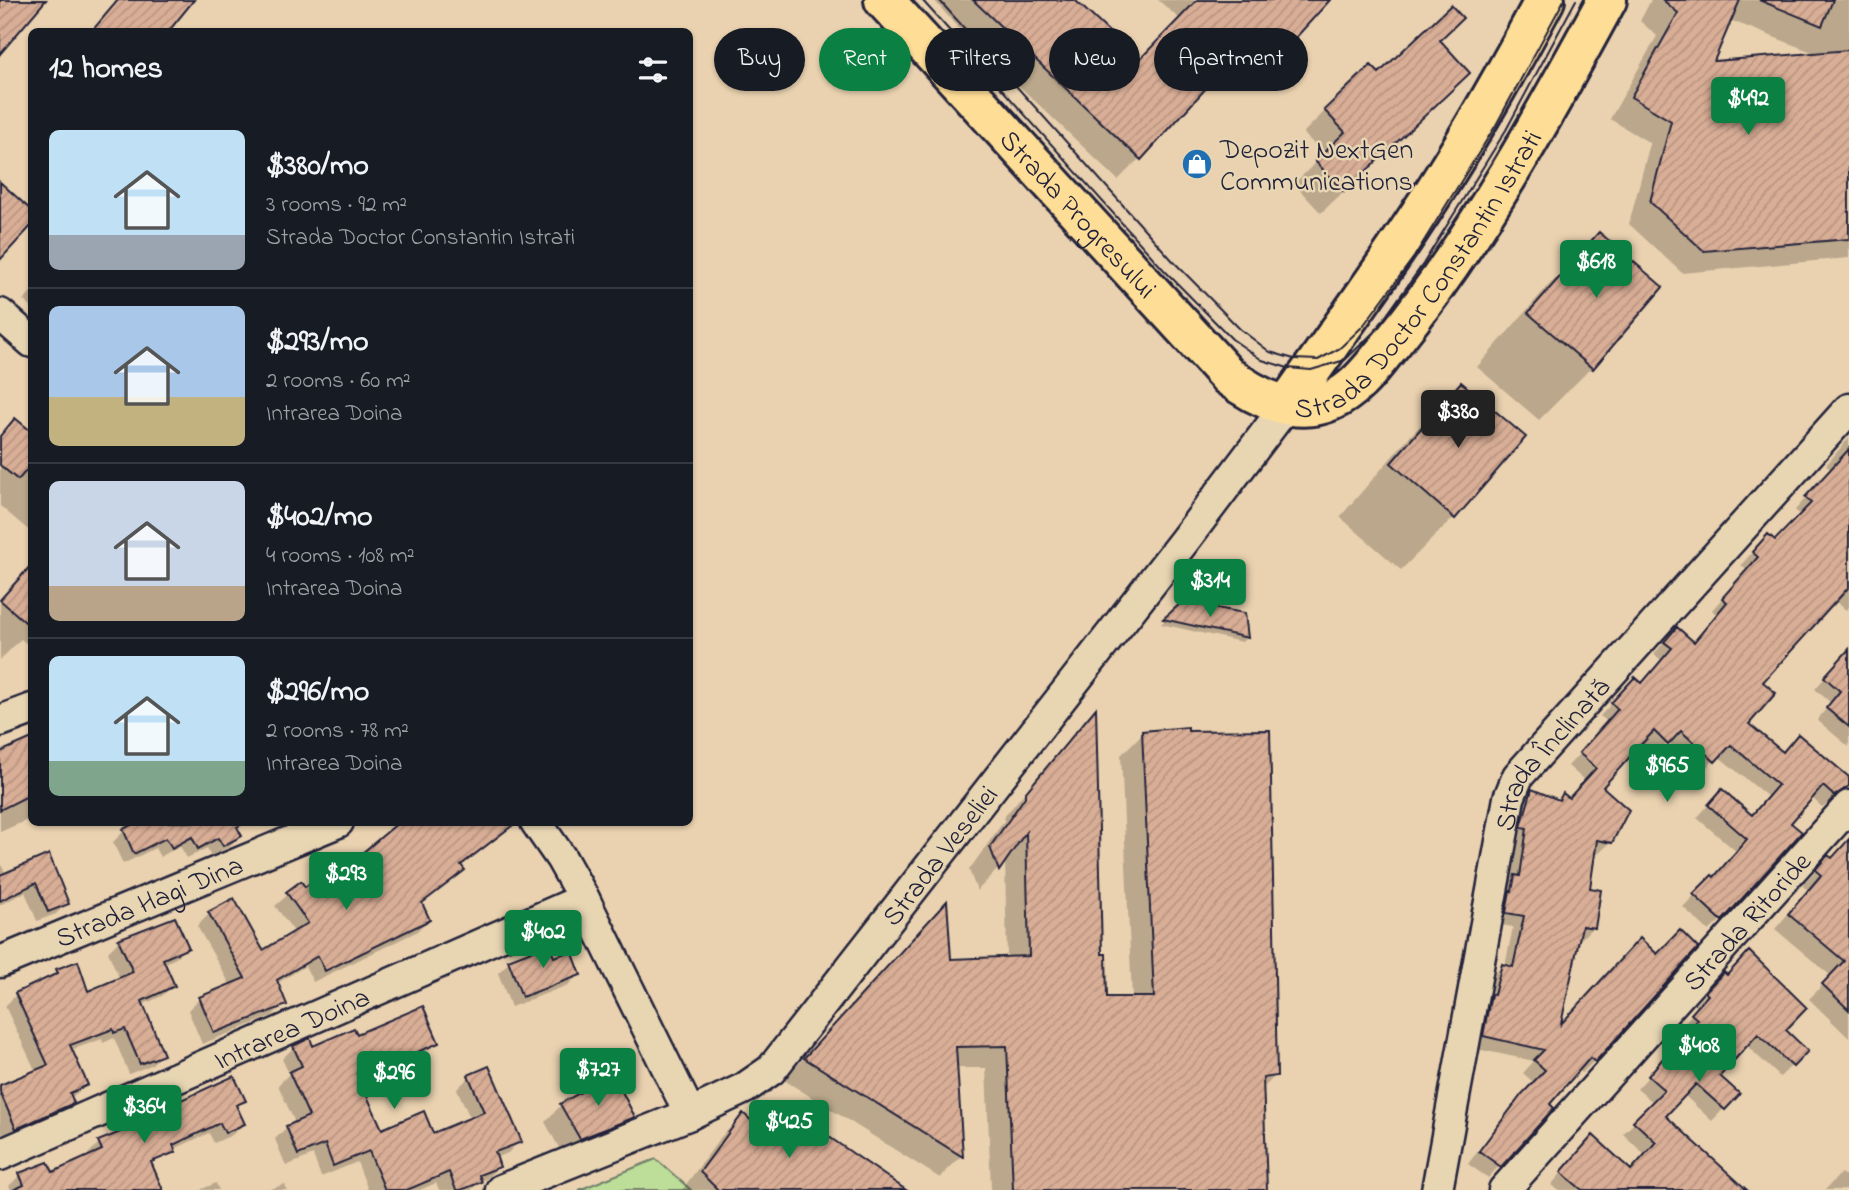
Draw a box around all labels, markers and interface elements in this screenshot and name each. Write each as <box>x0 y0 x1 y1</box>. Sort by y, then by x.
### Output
chip: Buy <box>714 28 805 91</box>
chip: Rent <box>819 28 911 91</box>
chip: Filters <box>925 28 1035 91</box>
chip: New <box>1049 28 1140 91</box>
chip: Apartment <box>1154 28 1308 91</box>
text: 12 homes <box>49 48 163 92</box>
icon: filters <box>634 51 672 89</box>
pin: $492 <box>1707 78 1789 137</box>
text: $492 <box>1727 83 1769 116</box>
street label: Strada Progresului <box>988 122 1165 309</box>
street label: Strada Doctor Constantin Istrati <box>1295 123 1554 431</box>
place label: Depozit NextGen Communications <box>1219 131 1413 204</box>
text: $380/mo <box>266 145 369 189</box>
shop icon: Depozit NextGen Communications <box>1180 147 1214 181</box>
icon: home <box>105 158 189 242</box>
text: 3 rooms · 92 m² <box>266 189 407 222</box>
text: Strada Doctor Constantin Istrati <box>266 222 575 255</box>
pin: $618 <box>1555 240 1637 300</box>
text: $618 <box>1576 246 1616 279</box>
text: $293/mo <box>266 321 369 365</box>
icon: home <box>105 334 189 418</box>
text: 2 rooms · 60 m² <box>266 365 411 398</box>
pin: $380 <box>1417 391 1499 450</box>
text: $380 <box>1437 396 1479 429</box>
text: Intrarea Doina <box>266 398 402 431</box>
text: $402/mo <box>266 496 373 540</box>
icon: home <box>105 509 189 593</box>
text: 4 rooms · 108 m² <box>266 540 415 573</box>
pin: $314 <box>1169 560 1251 619</box>
text: $314 <box>1190 565 1230 598</box>
text: Intrarea Doina <box>266 573 402 606</box>
street label: Strada Înclinată <box>1486 670 1621 834</box>
text: $296/mo <box>266 671 369 715</box>
icon: home <box>105 684 189 768</box>
text: 2 rooms · 78 m² <box>266 715 409 748</box>
pin: $965 <box>1626 744 1708 804</box>
text: Intrarea Doina <box>266 748 402 781</box>
text: $965 <box>1645 750 1689 783</box>
street label: Strada Veseliei <box>873 778 1010 936</box>
street label: Strada Ritoride <box>1675 844 1823 1002</box>
street label: Strada Hagi Dina <box>50 846 250 961</box>
pin: $293 <box>305 852 387 912</box>
text: $293 <box>325 858 367 891</box>
pin: $402 <box>502 911 584 970</box>
text: $402 <box>521 916 565 949</box>
street label: Intrarea Doina <box>208 978 377 1083</box>
pin: $408 <box>1658 1024 1740 1084</box>
text: $408 <box>1678 1030 1720 1063</box>
pin: $727 <box>557 1048 639 1108</box>
pin: $296 <box>353 1052 435 1111</box>
text: $727 <box>576 1054 620 1087</box>
text: $296 <box>373 1057 415 1090</box>
pin: $364 <box>103 1086 185 1145</box>
text: $364 <box>122 1091 166 1124</box>
pin: $425 <box>748 1100 830 1160</box>
text: $425 <box>765 1106 813 1139</box>

